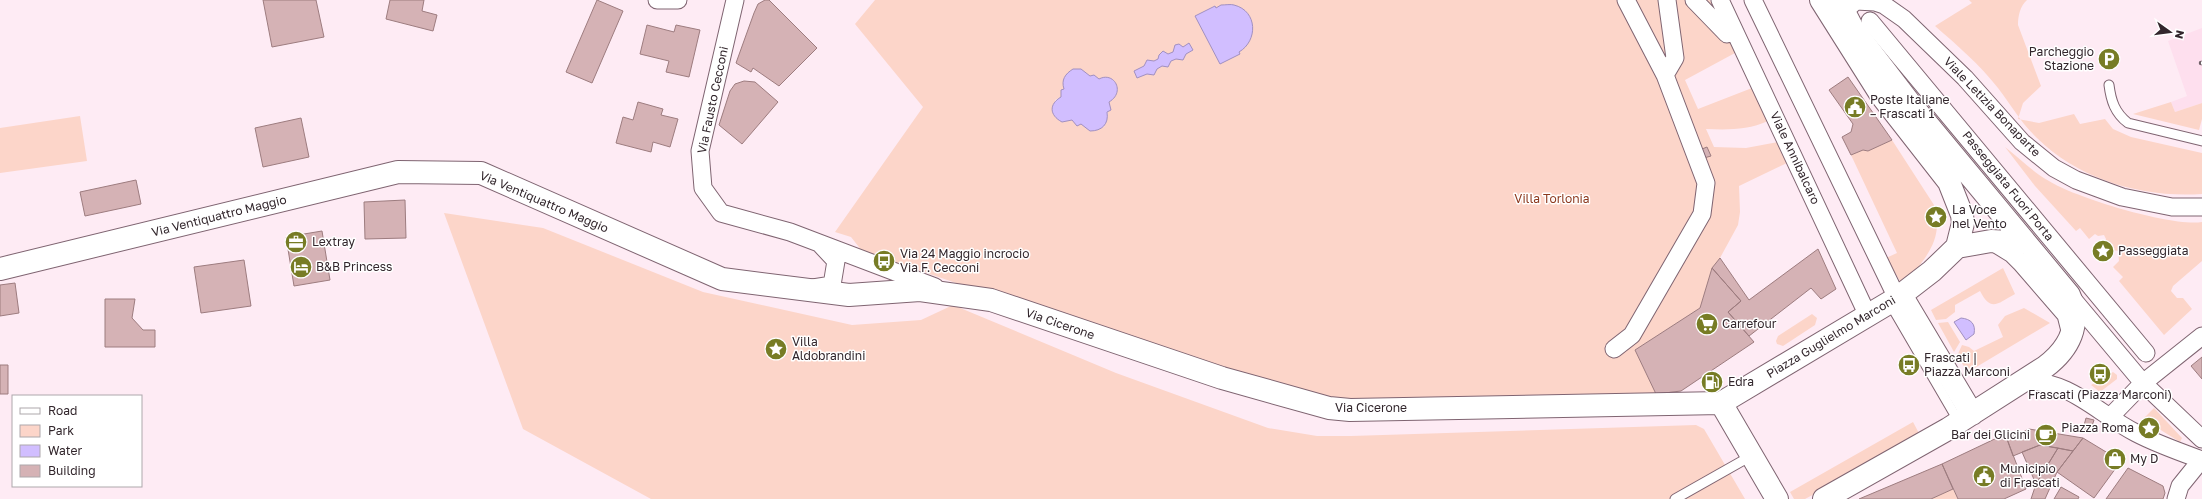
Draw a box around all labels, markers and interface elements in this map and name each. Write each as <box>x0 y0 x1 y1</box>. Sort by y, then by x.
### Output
north arrow <box>2150 12 2190 52</box>
text: N <box>2173 29 2188 40</box>
place label: Parcheggio Stazione <box>2029 44 2094 73</box>
street label: Via Fausto Cecconi <box>694 45 731 155</box>
parking icon: Parcheggio Stazione <box>2096 46 2122 72</box>
street label: Viale Letizia Bonaparte <box>1941 54 2044 160</box>
place label: Poste Italiane – Frascati 1 <box>1870 92 1950 121</box>
public building icon: Poste Italiane – Frascati 1 <box>1842 94 1868 120</box>
street label: Viale Annibalcaro <box>1767 109 1824 207</box>
street label: Passeggiata Fuori Porta <box>1959 128 2057 244</box>
street label: Via Ventiquattro Maggio <box>478 168 611 235</box>
street label: Via Ventiquattro Maggio <box>150 191 288 240</box>
park label: Villa Torlonia <box>1514 191 1590 206</box>
place label: La Voce nel Vento <box>1952 202 2007 231</box>
place icon: La Voce nel Vento <box>1923 204 1949 230</box>
office icon: Lextray <box>283 229 309 255</box>
place label: Lextray <box>312 234 355 249</box>
place icon: Passeggiata <box>2090 238 2116 264</box>
place label: Passeggiata <box>2118 243 2188 258</box>
place label: Via 24 Maggio incrocio Via F. Cecconi <box>900 246 1029 275</box>
bus stop icon: Via 24 Maggio incrocio Via F. Cecconi <box>871 248 897 274</box>
hotel icon: B&B Princess <box>288 254 314 280</box>
place label: B&B Princess <box>316 259 392 274</box>
street label: Piazza Guglielmo Marconi <box>1764 292 1898 381</box>
street label: Via Cicerone <box>1024 305 1097 342</box>
supermarket icon: Carrefour <box>1694 311 1720 337</box>
place label: Carrefour <box>1722 316 1777 331</box>
place label: Villa Aldobrandini <box>792 334 865 363</box>
place icon: Villa Aldobrandini <box>763 336 789 362</box>
place label: Frascati | Piazza Marconi <box>1924 350 2010 379</box>
bus stop icon: Frascati | Piazza Marconi <box>1896 352 1922 378</box>
bus stop icon: Frascati (Piazza Marconi) <box>2087 361 2113 387</box>
fuel station icon: Edra <box>1699 369 1725 395</box>
place label: Edra <box>1728 374 1754 389</box>
place label: Frascati (Piazza Marconi) <box>2028 387 2172 402</box>
legend <box>12 395 142 487</box>
street label: Via Cicerone <box>1335 400 1407 415</box>
text: Road <box>48 403 77 418</box>
place icon: Piazza Roma <box>2136 415 2162 441</box>
place label: Piazza Roma <box>2061 420 2134 435</box>
cafe icon: Bar dei Glicini <box>2033 422 2059 448</box>
text: Park <box>48 423 74 438</box>
place label: Bar dei Glicini <box>1951 427 2030 442</box>
text: Water <box>48 443 82 458</box>
shop icon: My D <box>2102 446 2128 472</box>
place label: My D <box>2130 451 2158 466</box>
place label: Municipio di Frascati <box>2000 461 2060 490</box>
text: Building <box>48 463 96 478</box>
public building icon: Municipio di Frascati <box>1971 463 1997 489</box>

